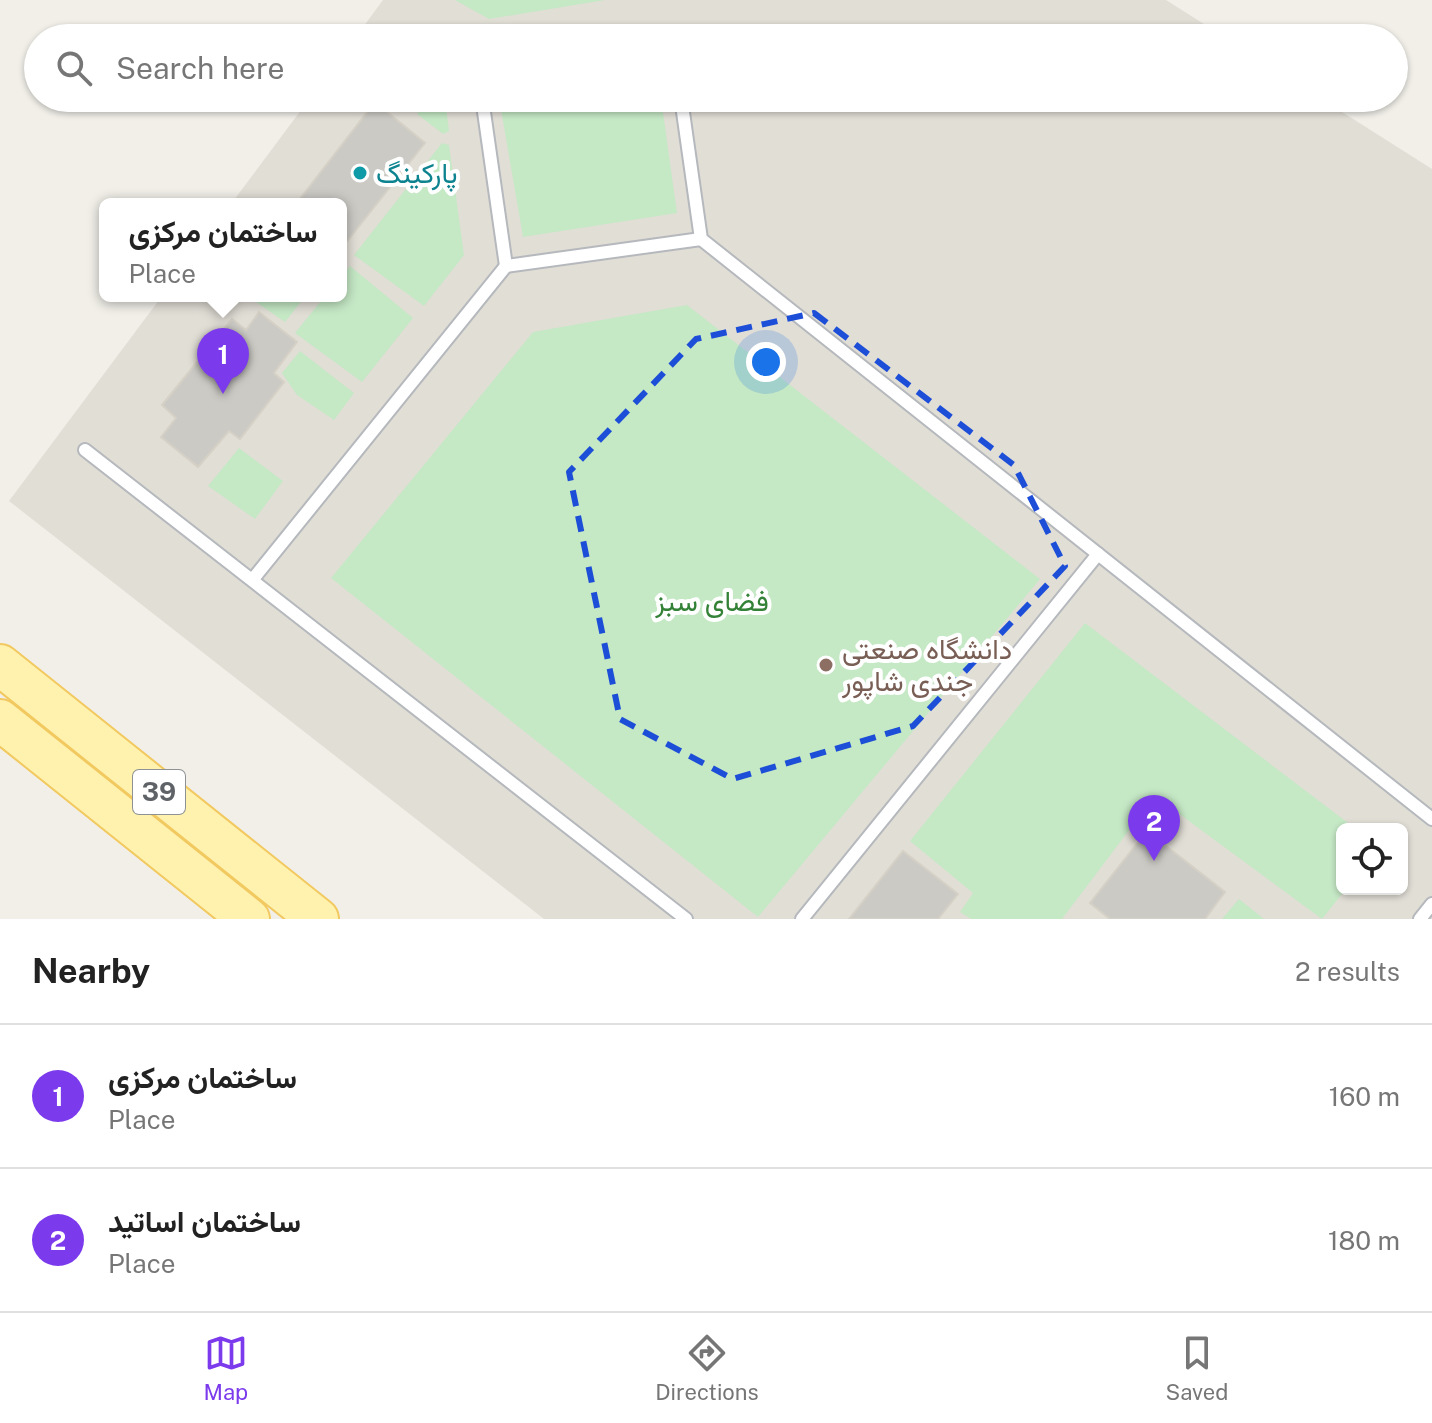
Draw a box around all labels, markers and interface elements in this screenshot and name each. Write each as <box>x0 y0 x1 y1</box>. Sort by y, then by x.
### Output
search box <box>24 24 1408 112</box>
icon: search <box>52 46 96 90</box>
text: Search here <box>116 50 284 86</box>
place label: پارکینگ <box>376 156 457 192</box>
marker: پارکینگ <box>351 164 369 182</box>
popup <box>99 198 347 302</box>
text: ساختمان مرکزی <box>128 213 318 249</box>
text: Place <box>128 258 196 289</box>
pin: 1 <box>197 328 249 394</box>
your location <box>746 342 786 382</box>
park label: فضای سبز <box>654 584 769 619</box>
place label: دانشگاه صنعتی جندی شاپور <box>841 632 1012 700</box>
marker: دانشگاه صنعتی جندی شاپور <box>817 656 835 674</box>
road number: 39 <box>133 770 185 814</box>
pin: 2 <box>1128 795 1180 861</box>
map controls <box>1336 823 1408 895</box>
button: locate <box>1336 823 1408 895</box>
text: Nearby <box>32 951 150 991</box>
text: 2 results <box>1295 956 1400 987</box>
text: ساختمان مرکزی <box>108 1059 297 1095</box>
text: 1 <box>52 1081 64 1112</box>
text: 160 m <box>1329 1081 1400 1112</box>
text: Place <box>108 1104 175 1135</box>
text: ساختمان اساتید <box>108 1203 301 1239</box>
text: 2 <box>50 1225 66 1256</box>
text: 180 m <box>1328 1225 1400 1256</box>
text: Place <box>108 1248 175 1279</box>
tab: Map <box>204 1331 248 1405</box>
tab: Directions <box>655 1331 759 1405</box>
tab: Saved <box>1166 1331 1228 1405</box>

